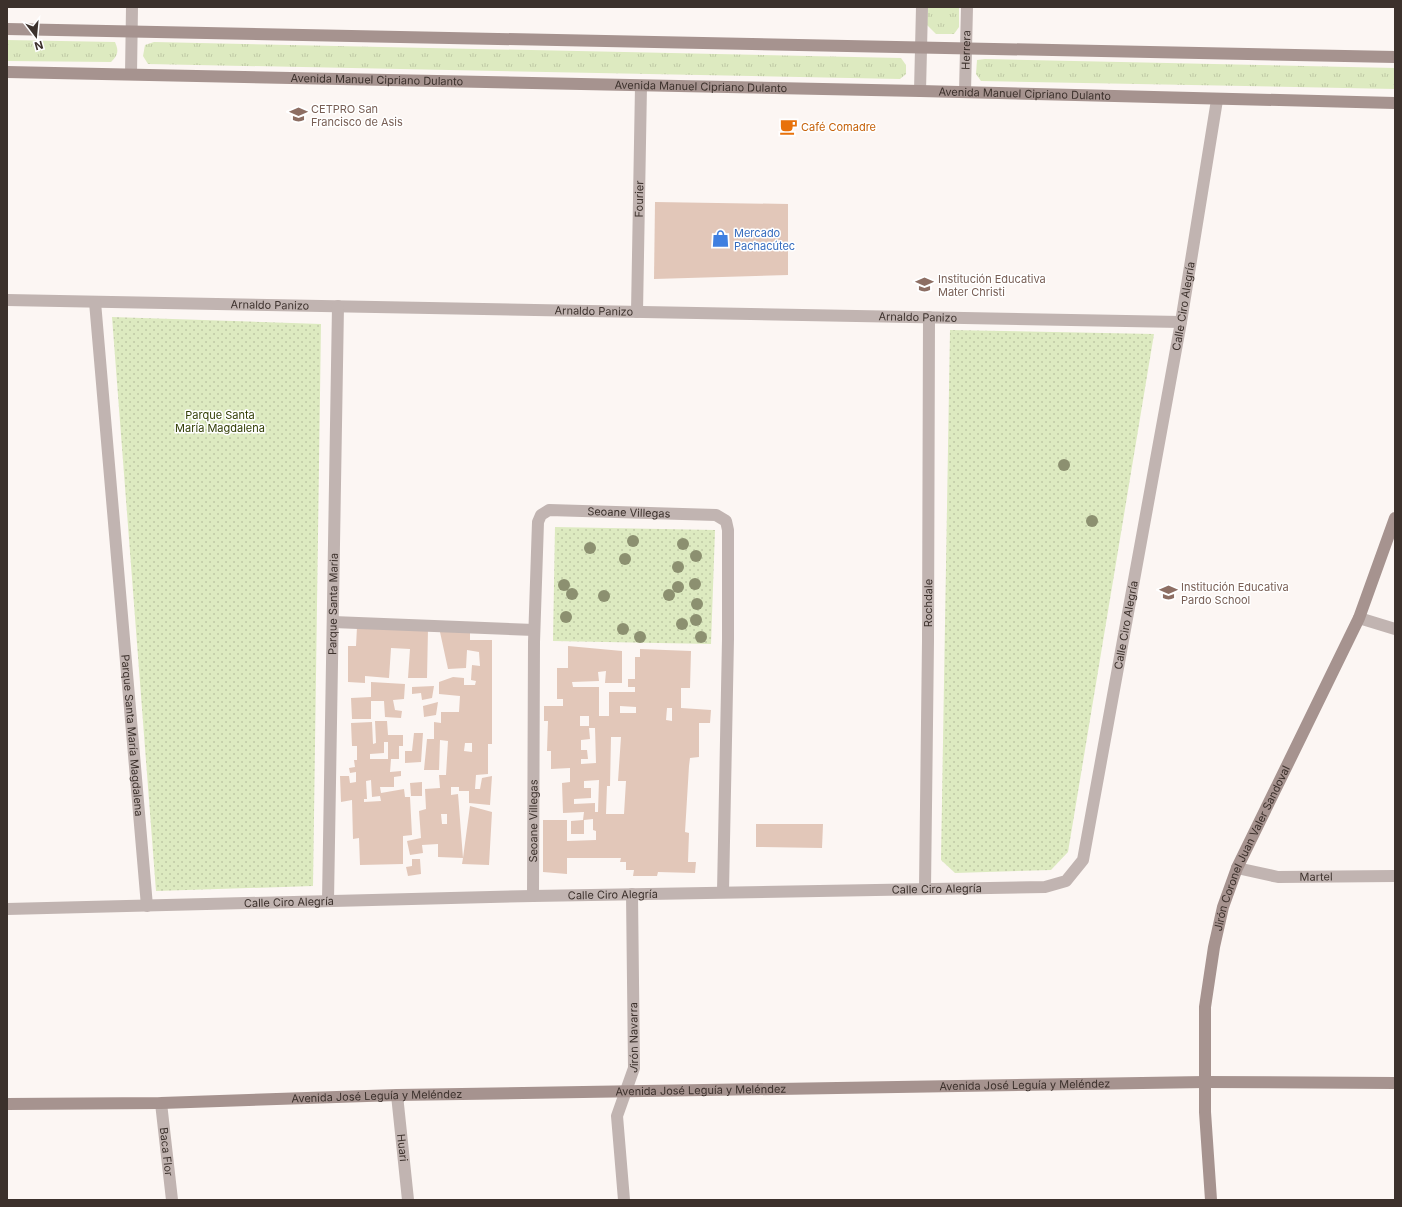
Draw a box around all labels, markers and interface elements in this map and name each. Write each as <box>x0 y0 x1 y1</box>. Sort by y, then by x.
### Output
north arrow <box>16 16 56 56</box>
street label: Herrera <box>959 30 973 70</box>
text: N <box>33 38 45 53</box>
street label: Avenida Manuel Cipriano Dulanto <box>291 71 464 89</box>
street label: Avenida Manuel Cipriano Dulanto <box>614 78 788 95</box>
street label: Avenida Manuel Cipriano Dulanto <box>938 84 1112 103</box>
place label: CETPRO San Francisco de Asis <box>311 102 403 129</box>
school or university icon: CETPRO San Francisco de Asis <box>288 105 308 125</box>
cafe icon: Café Comadre <box>778 117 798 137</box>
place label: Café Comadre <box>801 120 876 134</box>
street label: Fourier <box>632 181 646 218</box>
place label: Mercado Pachacútec <box>734 226 795 253</box>
shop icon: Mercado Pachacútec <box>711 229 731 249</box>
street label: Calle Ciro Alegría <box>1169 261 1198 352</box>
place label: Institución Educativa Mater Christi <box>938 272 1046 299</box>
school or university icon: Institución Educativa Mater Christi <box>915 275 935 295</box>
street label: Arnaldo Panizo <box>231 297 310 313</box>
street label: Arnaldo Panizo <box>554 303 634 319</box>
street label: Arnaldo Panizo <box>878 309 958 325</box>
park label: Parque Santa María Magdalena <box>175 408 265 435</box>
street label: Seoane Villegas <box>587 504 671 521</box>
street label: Parque Santa Maria <box>325 553 341 655</box>
street label: Rochdale <box>921 579 935 627</box>
street label: Calle Ciro Alegría <box>1111 579 1141 671</box>
place label: Institución Educativa Pardo School <box>1181 580 1289 607</box>
school or university icon: Institución Educativa Pardo School <box>1158 583 1178 603</box>
street label: Parque Santa María Magdalena <box>118 654 146 817</box>
street label: Jirón Coronel Juan Valer Sandoval <box>1211 763 1293 932</box>
street label: Seoane Villegas <box>526 779 540 863</box>
street label: Martel <box>1299 870 1333 884</box>
street label: Calle Ciro Alegría <box>892 881 982 897</box>
street label: Calle Ciro Alegría <box>568 887 658 902</box>
street label: Calle Ciro Alegría <box>244 894 334 910</box>
street label: Jirón Navarra <box>626 1002 641 1075</box>
street label: Avenida José Leguía y Meléndez <box>939 1077 1110 1093</box>
street label: Avenida José Leguía y Meléndez <box>615 1082 786 1098</box>
street label: Avenida José Leguía y Meléndez <box>291 1087 462 1106</box>
street label: Baca Flor <box>157 1127 176 1177</box>
street label: Huari <box>394 1133 411 1162</box>

